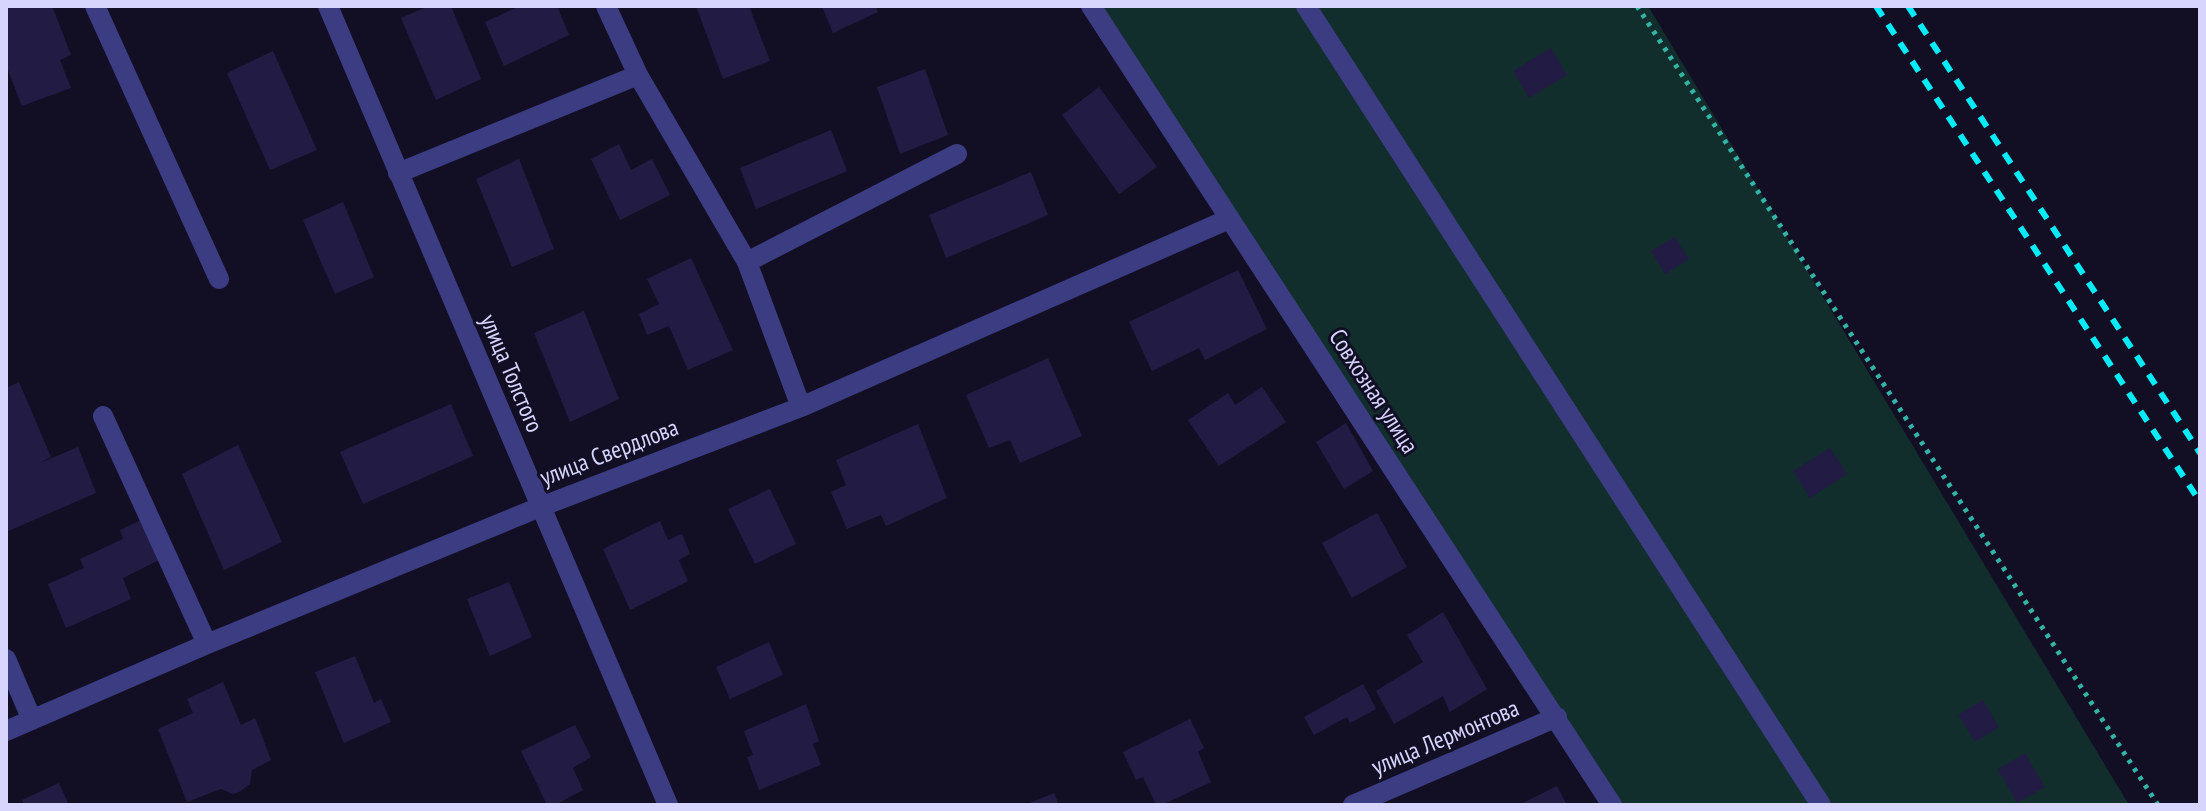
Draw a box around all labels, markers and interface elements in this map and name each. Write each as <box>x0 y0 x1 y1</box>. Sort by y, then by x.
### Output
street label: улица Толстого <box>473 309 551 437</box>
street label: Совхозная улица <box>1322 323 1426 459</box>
street label: улица Свердлова <box>535 411 683 493</box>
street label: улица Лермонтова <box>1367 692 1523 782</box>

